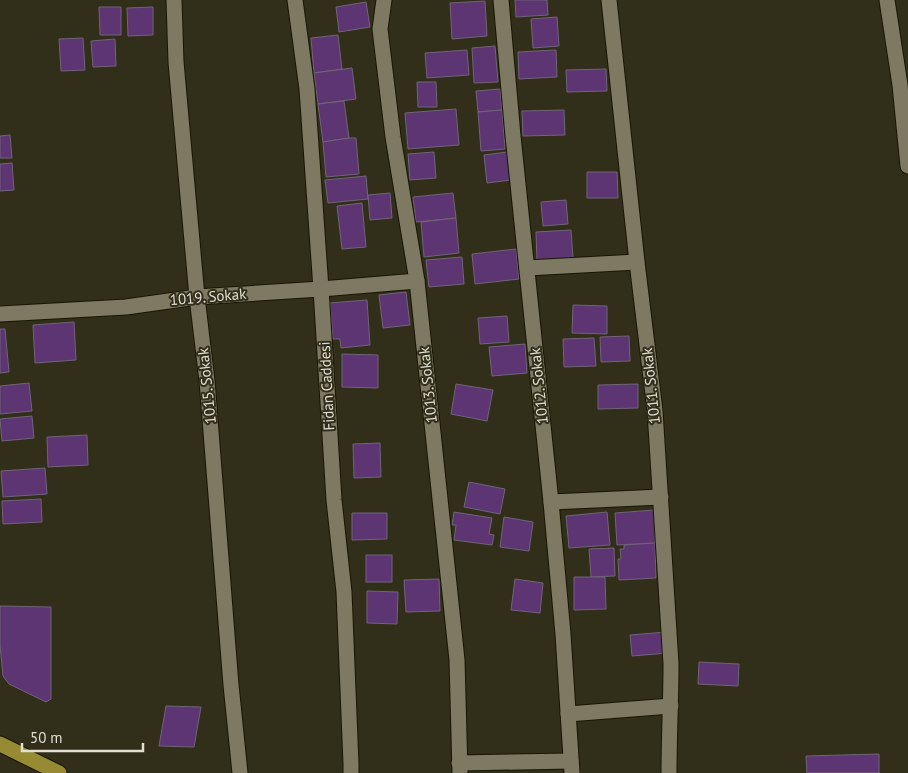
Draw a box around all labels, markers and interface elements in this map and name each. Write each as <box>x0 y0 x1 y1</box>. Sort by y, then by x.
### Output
street label: 1019. Sokak <box>169 284 248 309</box>
street label: Fidan Caddesi <box>315 341 338 431</box>
street label: 1013. Sokak <box>414 345 441 424</box>
street label: 1015. Sokak <box>193 346 220 425</box>
street label: 1012. Sokak <box>525 346 552 425</box>
street label: 1011. Sokak <box>637 346 664 425</box>
scale bar <box>22 720 144 752</box>
text: 50 m <box>30 728 63 747</box>

